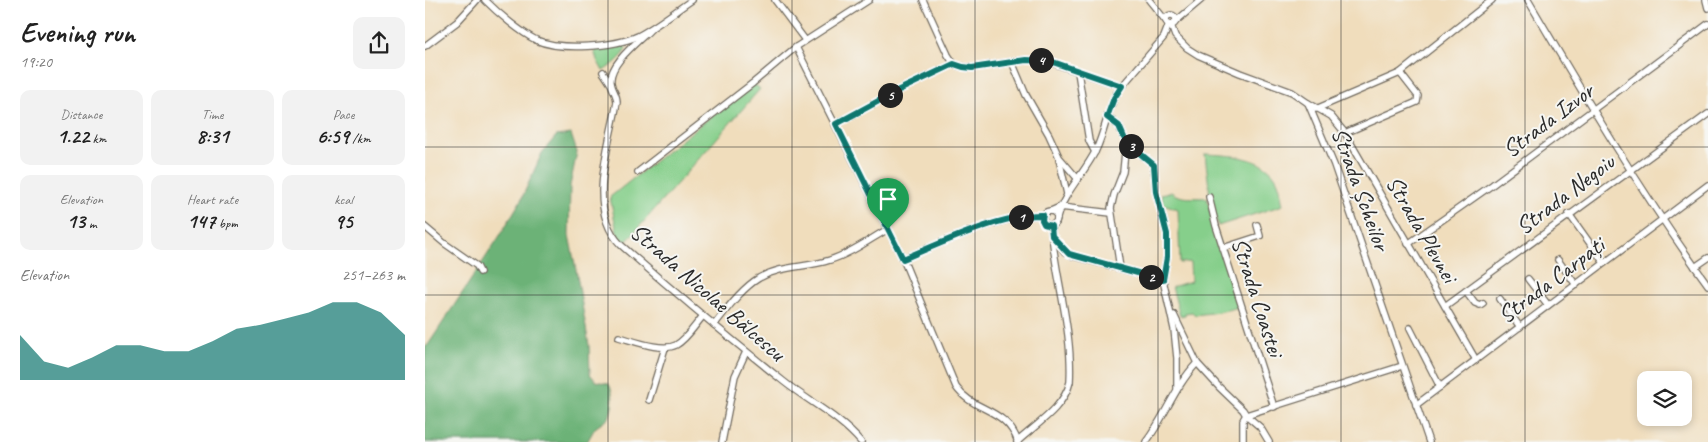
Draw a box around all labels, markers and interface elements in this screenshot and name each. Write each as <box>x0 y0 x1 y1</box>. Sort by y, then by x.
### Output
text: Evening run <box>20 15 135 50</box>
button: share <box>353 17 405 69</box>
pin: 4 <box>1029 48 1053 72</box>
text: 19:20 <box>20 52 52 72</box>
text: 4 <box>1038 52 1045 69</box>
street label: Strada Izvor <box>1496 74 1602 164</box>
pin: 5 <box>877 82 903 108</box>
text: 5 <box>887 87 894 104</box>
text: Distance <box>61 106 102 123</box>
text: Time <box>202 106 223 123</box>
text: Pace <box>333 106 354 123</box>
text: 1.22 <box>57 123 89 149</box>
text: 8:31 <box>196 123 229 149</box>
text: 6:59 <box>316 123 349 149</box>
street label: Strada Șcheilor <box>1325 123 1398 257</box>
text: km <box>89 130 106 147</box>
text: /km <box>349 130 371 147</box>
pin: 3 <box>1119 134 1143 158</box>
text: 3 <box>1128 138 1135 155</box>
street label: Strada Negoiu <box>1509 146 1622 241</box>
street label: Strada Plevnei <box>1379 170 1466 290</box>
pin <box>867 178 909 229</box>
icon: arrive <box>874 185 902 213</box>
text: Elevation <box>60 191 103 208</box>
text: Heart rate <box>187 191 238 208</box>
text: kcal <box>334 191 353 208</box>
pin: 1 <box>1009 204 1033 230</box>
text: 13 <box>66 208 85 234</box>
text: 147 <box>187 208 215 234</box>
text: 95 <box>334 208 353 234</box>
text: 1 <box>1018 209 1025 226</box>
text: m <box>85 215 97 232</box>
text: bpm <box>215 215 238 232</box>
street label: Strada Nicolae Bălcescu <box>624 216 793 369</box>
street label: Strada Carpați <box>1492 229 1612 330</box>
street label: Strada Coastei <box>1225 234 1292 363</box>
pin: 2 <box>1139 264 1163 290</box>
text: Elevation <box>20 265 69 285</box>
text: 251–263 m <box>342 265 405 285</box>
text: 2 <box>1148 269 1155 286</box>
map controls <box>1637 371 1692 426</box>
button: layers <box>1637 371 1692 426</box>

